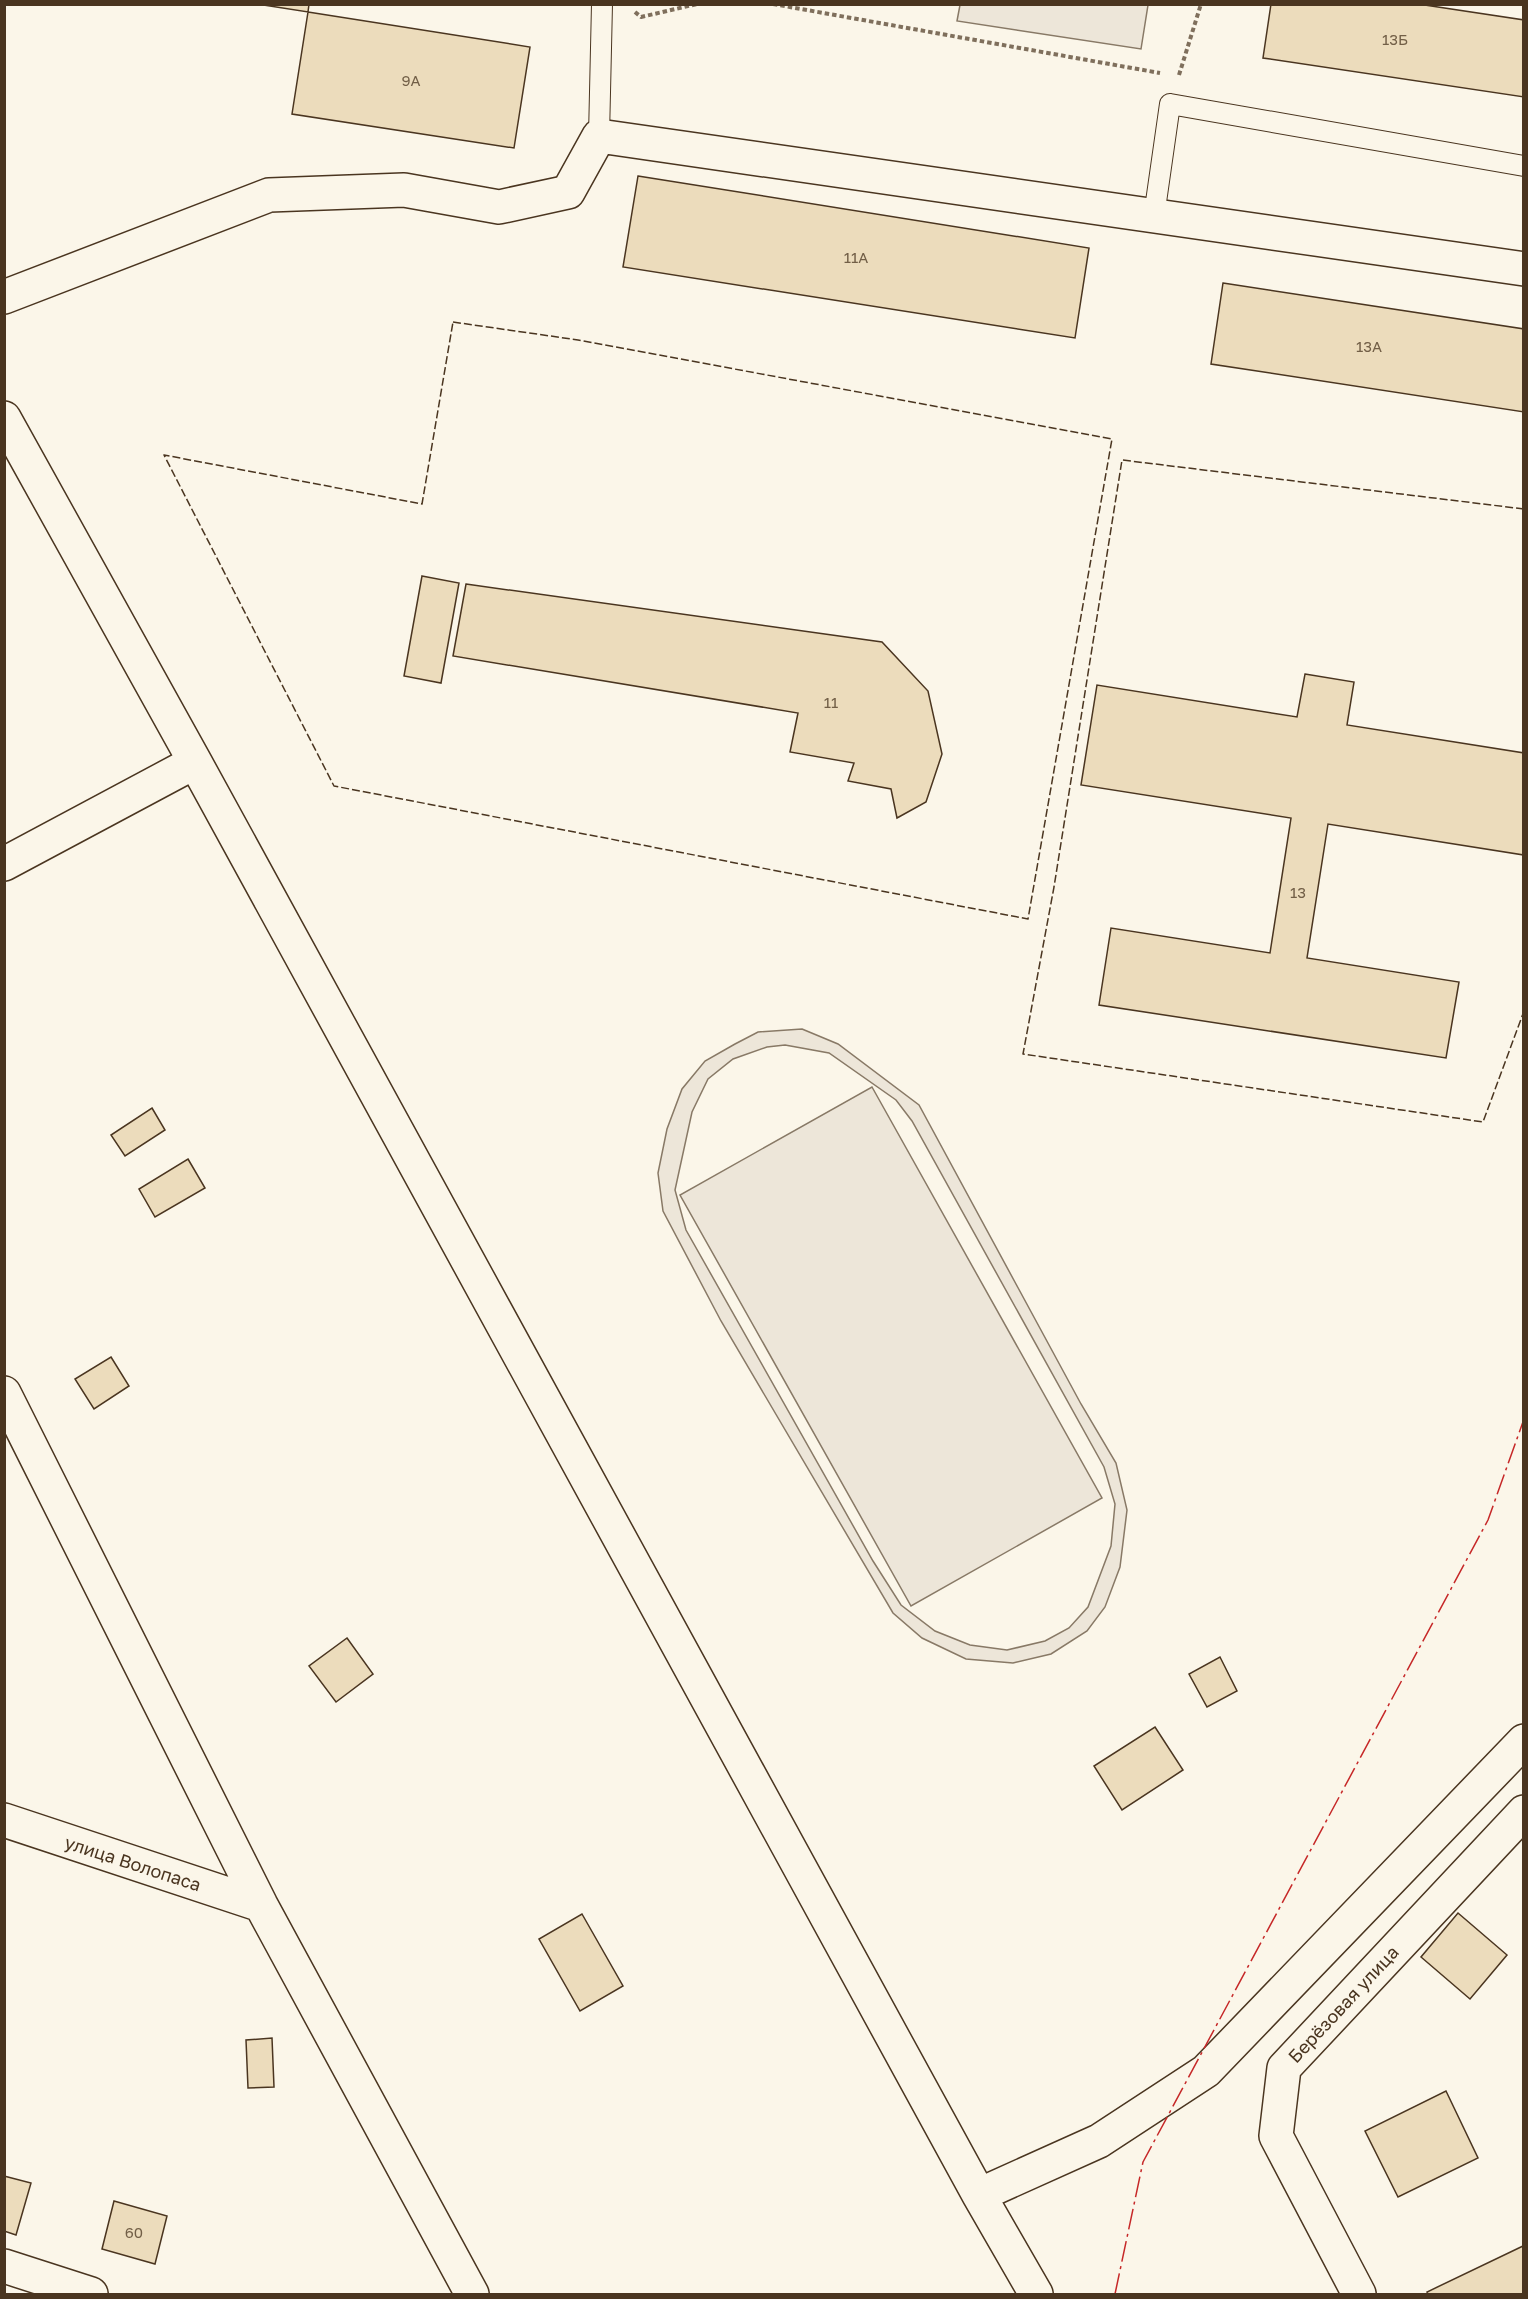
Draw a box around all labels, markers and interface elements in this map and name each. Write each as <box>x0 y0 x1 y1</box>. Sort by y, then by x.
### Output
house number: 13Б <box>1382 30 1408 48</box>
house number: 9А <box>401 71 421 89</box>
house number: 11А <box>844 248 868 266</box>
house number: 13А <box>1356 337 1382 355</box>
house number: 11 <box>824 693 838 711</box>
house number: 13 <box>1290 883 1306 901</box>
street label: улица Волопаса <box>62 1831 204 1895</box>
street label: Берёзовая улица <box>1283 1941 1403 2067</box>
house number: 60 <box>125 2223 143 2241</box>

